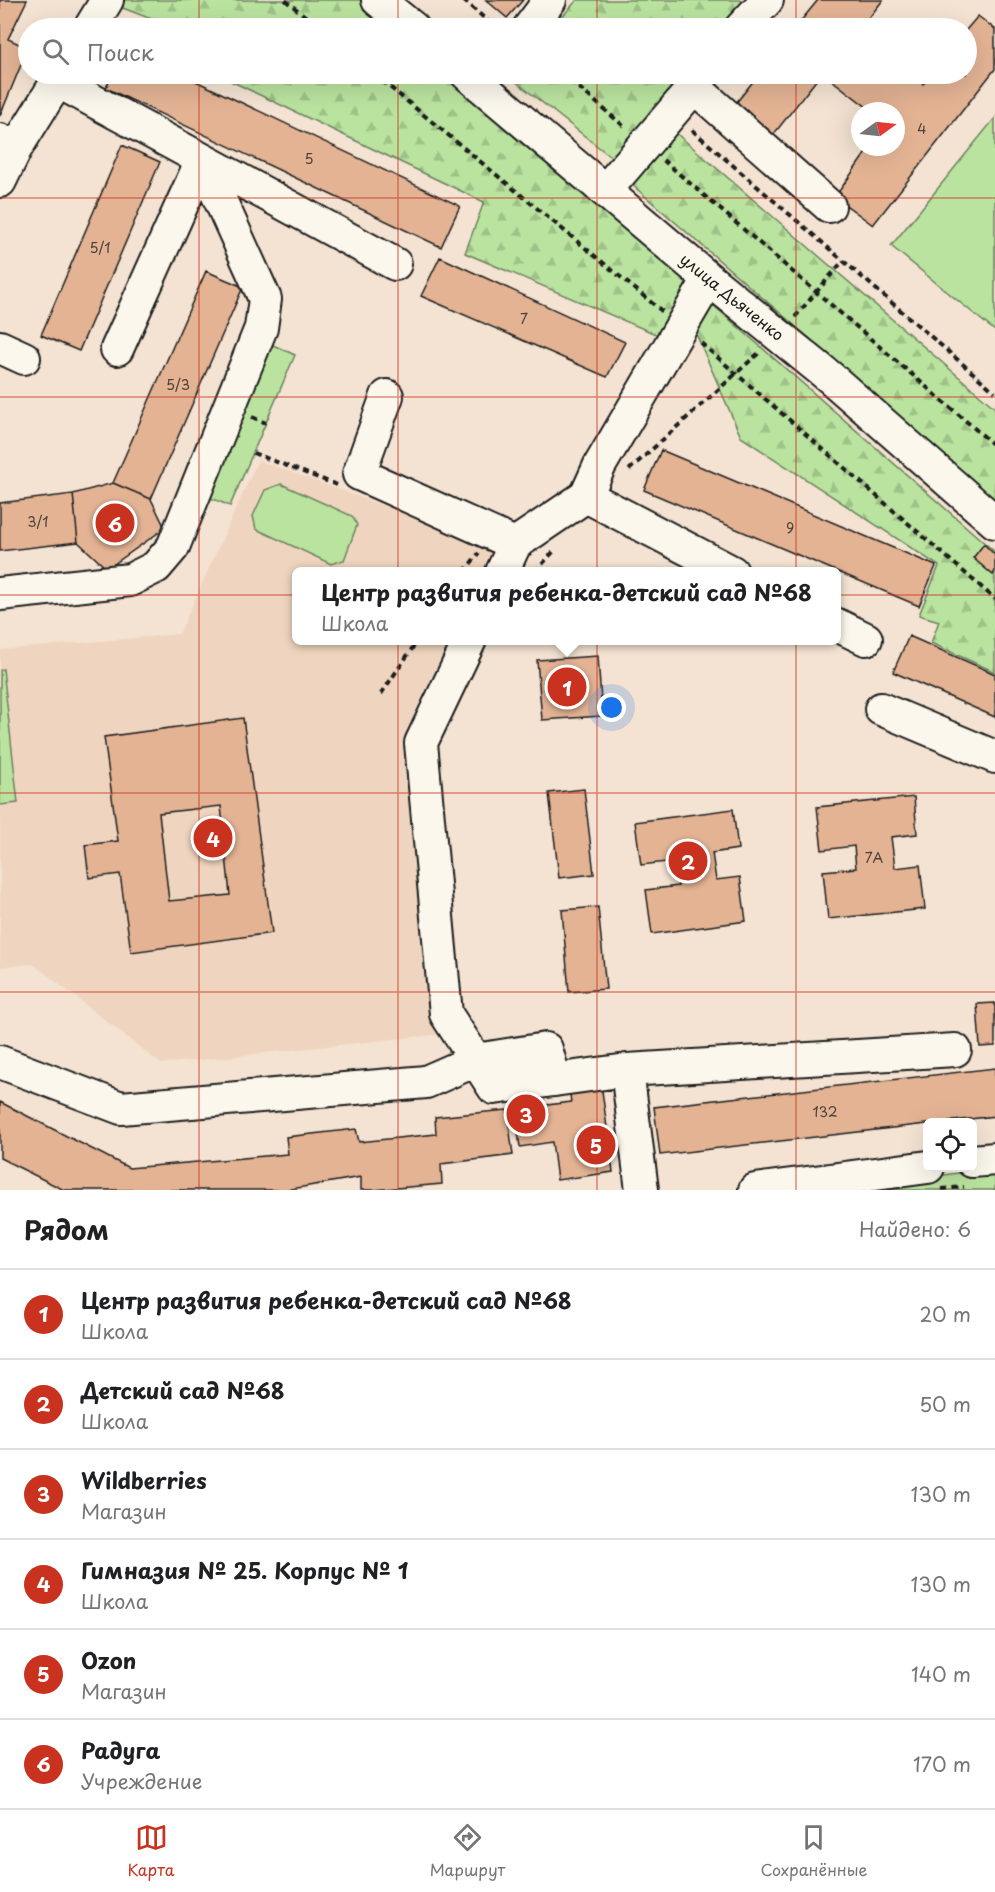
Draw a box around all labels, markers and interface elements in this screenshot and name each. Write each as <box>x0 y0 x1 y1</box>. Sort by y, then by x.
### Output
search box <box>18 18 977 84</box>
icon: search <box>39 35 72 68</box>
text: Поиск <box>87 35 154 68</box>
north arrow <box>851 102 905 156</box>
house number: 4 <box>917 118 927 139</box>
house number: 5 <box>304 148 314 169</box>
house number: 5/1 <box>89 237 111 258</box>
street label: улица Дьяченко <box>675 247 790 346</box>
house number: 7 <box>520 308 528 329</box>
house number: 5/3 <box>166 374 190 395</box>
pin: 6 <box>96 500 134 546</box>
house number: 3/1 <box>27 511 49 532</box>
house number: 9 <box>786 517 794 538</box>
popup <box>292 567 841 645</box>
text: Центр развития ребенка-детский сад №68 <box>321 575 812 608</box>
text: Школа <box>321 608 388 638</box>
pin: 1 <box>548 664 586 710</box>
your location <box>597 693 626 722</box>
pin: 4 <box>194 816 232 860</box>
pin: 2 <box>668 838 708 884</box>
house number: 7А <box>865 847 884 868</box>
pin: 3 <box>506 1092 546 1136</box>
house number: 132 <box>812 1101 838 1122</box>
map controls <box>923 1118 977 1172</box>
button: locate <box>923 1118 977 1172</box>
pin: 5 <box>576 1122 616 1168</box>
text: Рядом <box>24 1210 109 1249</box>
text: Найдено: 6 <box>859 1214 971 1244</box>
text: Центр развития ребенка-детский сад №68 <box>81 1283 572 1316</box>
text: 1 <box>39 1299 48 1329</box>
text: 20 m <box>919 1299 971 1329</box>
text: Школа <box>81 1316 148 1346</box>
text: Детский сад №68 <box>81 1373 284 1406</box>
text: 2 <box>36 1389 51 1419</box>
text: 50 m <box>919 1389 971 1419</box>
text: Школа <box>81 1406 148 1436</box>
text: Wildberries <box>81 1463 207 1496</box>
text: 3 <box>37 1479 50 1509</box>
text: 130 m <box>911 1479 971 1509</box>
text: Магазин <box>81 1496 167 1526</box>
text: Гимназия № 25. Корпус № 1 <box>81 1553 408 1586</box>
text: 4 <box>37 1569 50 1599</box>
text: 130 m <box>911 1569 971 1599</box>
text: Школа <box>81 1586 148 1616</box>
text: Ozon <box>81 1643 136 1676</box>
text: 5 <box>37 1659 50 1689</box>
text: 140 m <box>911 1659 971 1689</box>
text: Магазин <box>81 1676 167 1706</box>
text: Радуга <box>81 1733 160 1766</box>
text: 6 <box>36 1749 51 1779</box>
text: 170 m <box>913 1749 971 1779</box>
text: Учреждение <box>81 1766 202 1796</box>
tab: Карта <box>128 1821 175 1881</box>
tab: Маршрут <box>430 1821 505 1881</box>
tab: Сохранённые <box>760 1821 867 1881</box>

